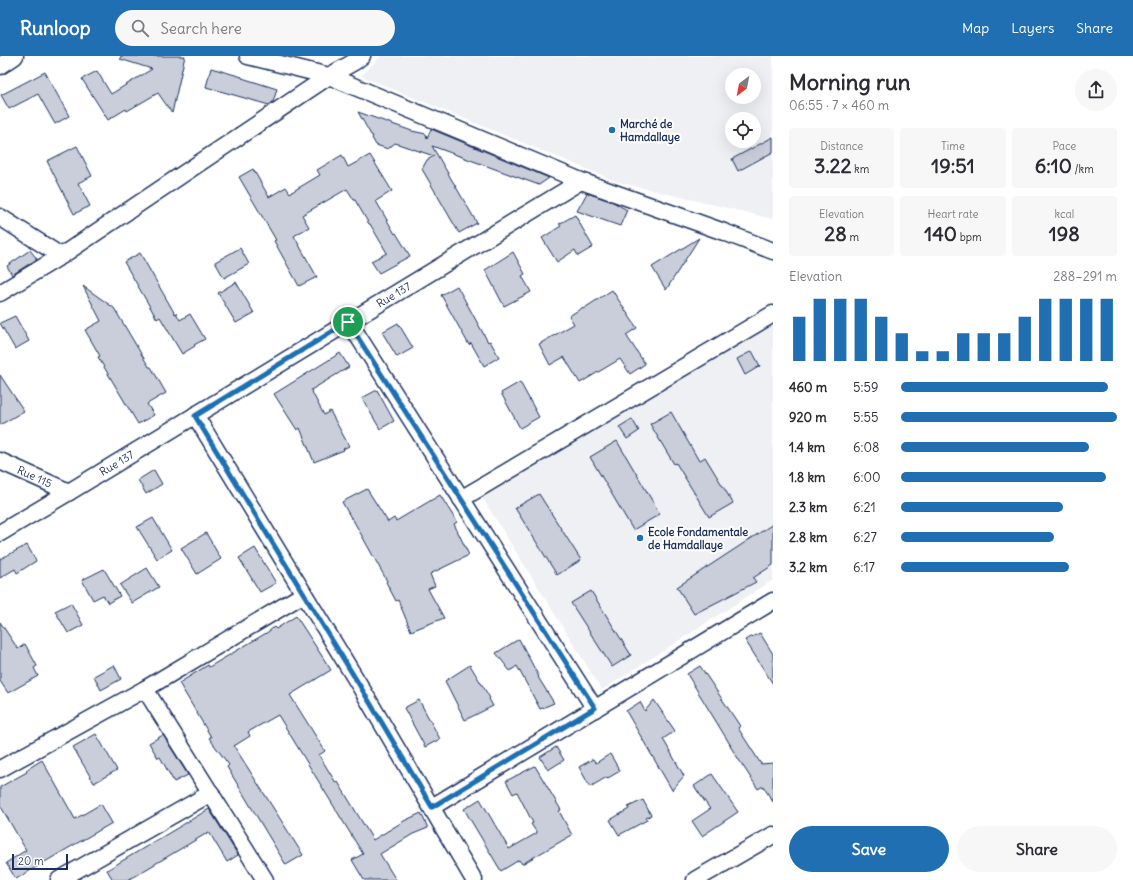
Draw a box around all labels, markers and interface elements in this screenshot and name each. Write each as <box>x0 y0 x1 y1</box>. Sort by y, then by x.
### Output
search box <box>115 10 395 46</box>
text: Runloop <box>20 16 91 40</box>
icon: search <box>129 17 151 39</box>
text: Search here <box>161 19 242 38</box>
text: Map <box>962 19 989 37</box>
text: Layers <box>1011 19 1054 37</box>
text: Share <box>1076 19 1113 37</box>
north arrow <box>725 68 761 104</box>
map controls <box>725 68 761 148</box>
text: Morning run <box>789 68 911 96</box>
button: share <box>1075 69 1117 111</box>
text: 06:55 · 7 × 460 m <box>789 97 889 114</box>
button: locate <box>725 112 761 148</box>
place label: Marché de Hamdallaye <box>620 117 680 145</box>
marker: Marché de Hamdallaye <box>607 125 617 135</box>
text: Distance <box>820 139 863 153</box>
text: Time <box>941 139 965 153</box>
text: Pace <box>1052 139 1076 153</box>
text: 3.22 <box>814 153 851 178</box>
text: 19:51 <box>931 153 975 178</box>
text: 6:10 <box>1035 153 1072 178</box>
text: km <box>851 162 869 176</box>
text: /km <box>1072 162 1094 176</box>
text: Elevation <box>819 207 864 221</box>
text: Heart rate <box>927 207 979 221</box>
text: kcal <box>1054 207 1074 221</box>
text: 28 <box>824 221 847 246</box>
text: 140 <box>924 221 957 246</box>
text: 198 <box>1049 221 1080 246</box>
text: m <box>847 230 859 244</box>
text: bpm <box>957 230 982 244</box>
text: Elevation <box>789 268 842 285</box>
text: 288–291 m <box>1053 268 1117 285</box>
street label: Rue 137 <box>374 279 414 311</box>
pin <box>331 305 365 339</box>
icon: arrive <box>337 311 359 333</box>
text: 460 m <box>789 379 827 396</box>
text: 5:59 <box>853 379 878 396</box>
text: 920 m <box>789 409 827 426</box>
text: 5:55 <box>853 409 878 426</box>
text: 1.4 km <box>789 439 825 456</box>
text: 6:08 <box>853 439 879 456</box>
street label: Rue 137 <box>97 447 137 479</box>
street label: Rue 115 <box>15 463 54 491</box>
text: 1.8 km <box>789 469 825 486</box>
text: 6:00 <box>853 469 881 486</box>
text: 2.3 km <box>789 499 827 516</box>
text: 6:21 <box>853 499 876 516</box>
place label: Ecole Fondamentale de Hamdallaye <box>648 525 748 553</box>
text: 2.8 km <box>789 529 827 546</box>
text: 6:27 <box>853 529 877 546</box>
marker: Ecole Fondamentale de Hamdallaye <box>635 533 645 543</box>
text: 3.2 km <box>789 559 827 576</box>
text: 6:17 <box>853 559 875 576</box>
button: Save <box>789 826 949 872</box>
button: Share <box>957 826 1117 872</box>
scale bar <box>12 852 68 871</box>
text: 20 m <box>18 854 44 868</box>

